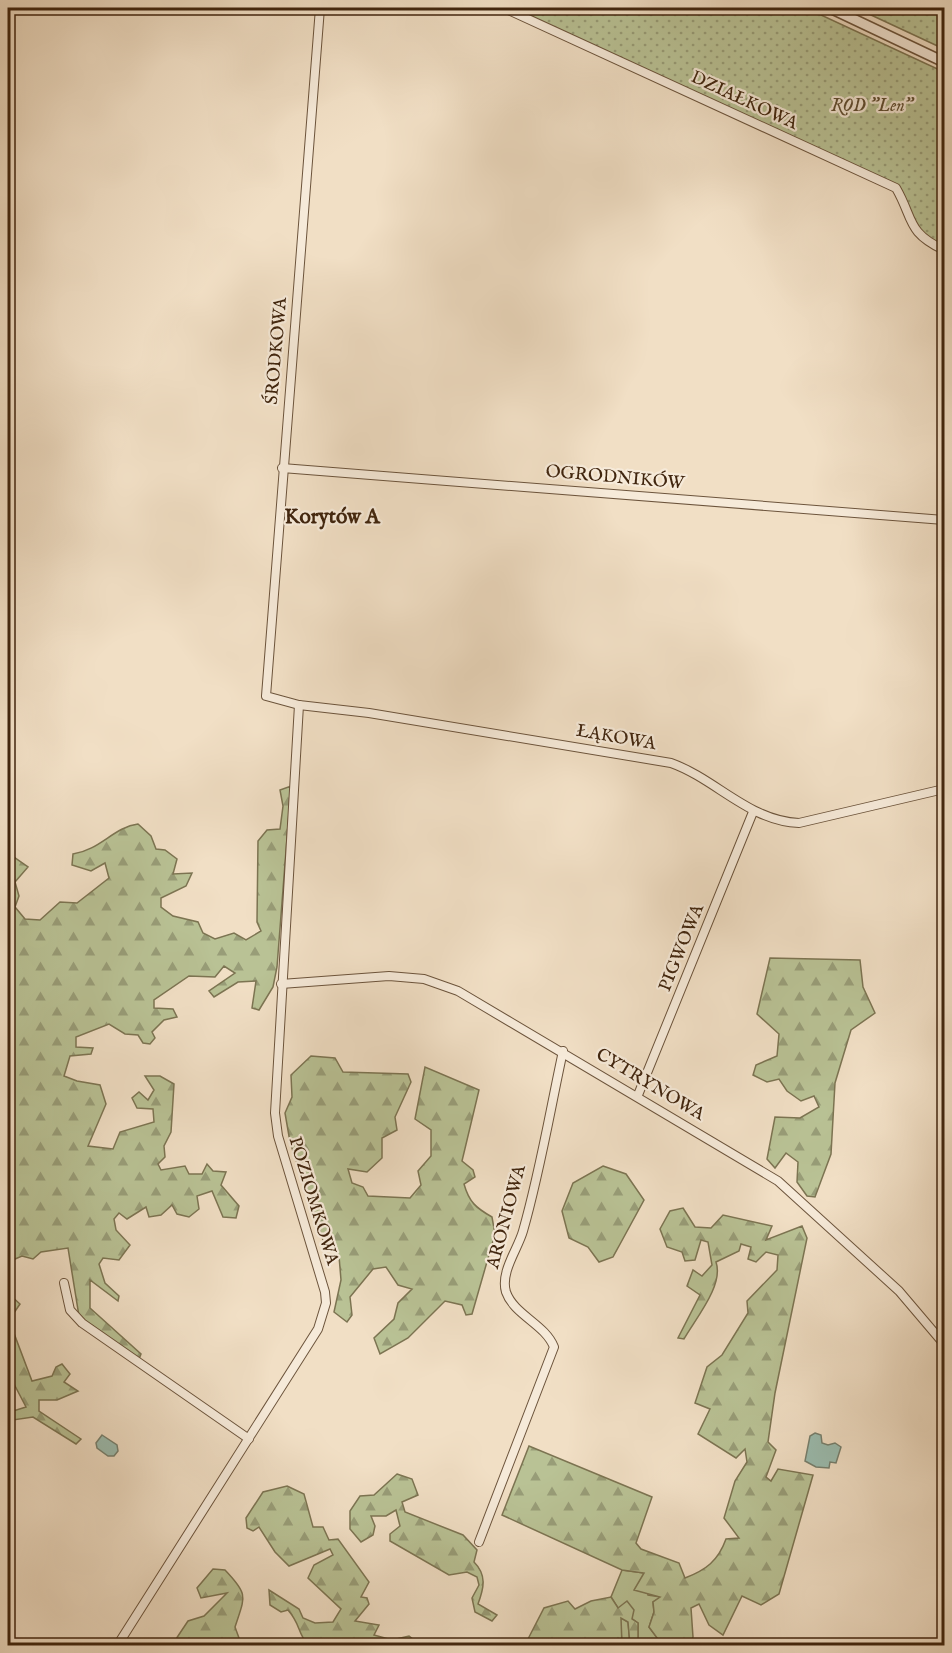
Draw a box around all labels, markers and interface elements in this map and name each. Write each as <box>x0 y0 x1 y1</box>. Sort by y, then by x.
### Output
street label: DZIAŁKOWA <box>687 66 802 136</box>
park label: ROD "Len" <box>831 95 915 118</box>
street label: ŚRODKOWA <box>259 295 293 406</box>
street label: OGRODNIKÓW <box>545 458 686 496</box>
district label: Korytów A <box>284 504 381 531</box>
street label: ŁĄKOWA <box>574 720 659 756</box>
street label: PIGWOWA <box>654 900 710 995</box>
street label: CYTRYNOWA <box>591 1043 709 1127</box>
street label: POZIOMKOWA <box>283 1134 344 1269</box>
street label: ARONIOWA <box>482 1162 532 1272</box>

